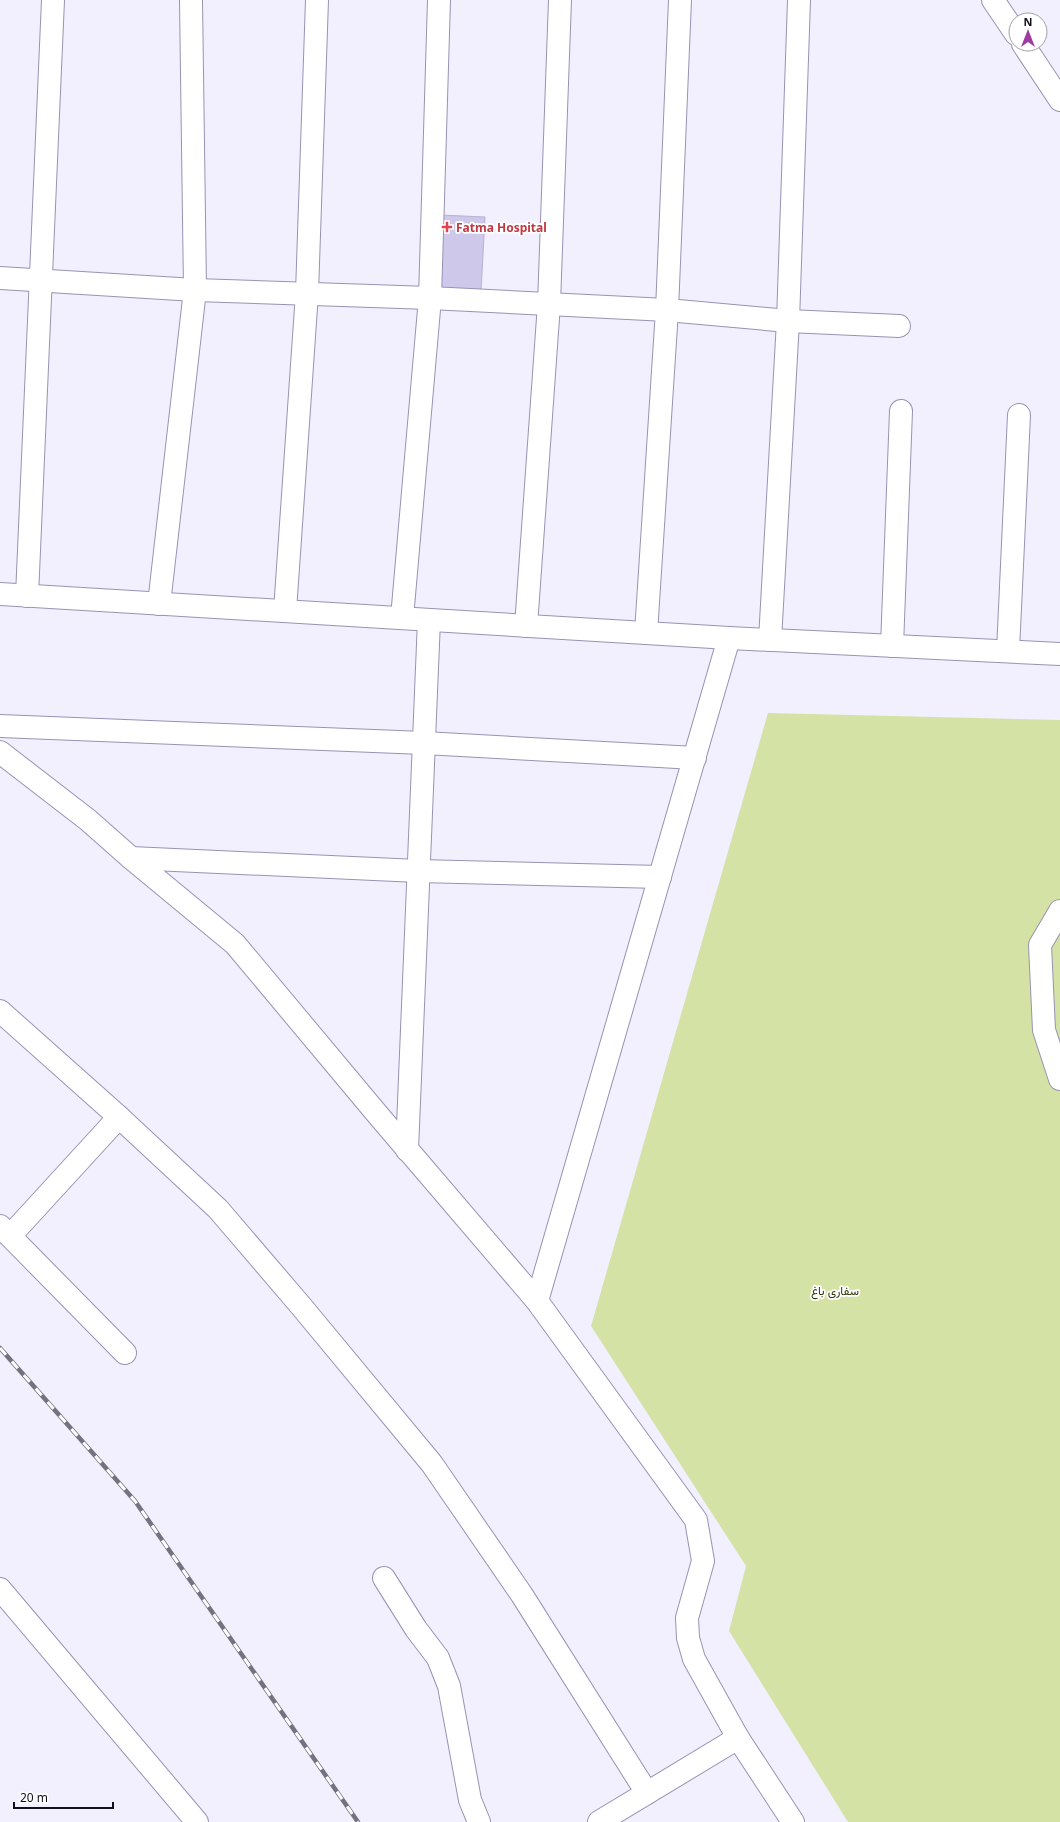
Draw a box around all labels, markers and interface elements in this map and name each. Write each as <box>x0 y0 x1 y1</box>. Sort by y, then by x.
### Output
north arrow <box>1008 12 1048 52</box>
text: N <box>1024 14 1032 29</box>
place label: Fatma Hospital <box>456 219 547 236</box>
marker: Fatma Hospital <box>441 221 453 233</box>
park label: سفاری باغ <box>811 1282 859 1300</box>
scale bar <box>14 1784 113 1810</box>
text: 20 m <box>20 1789 48 1806</box>

